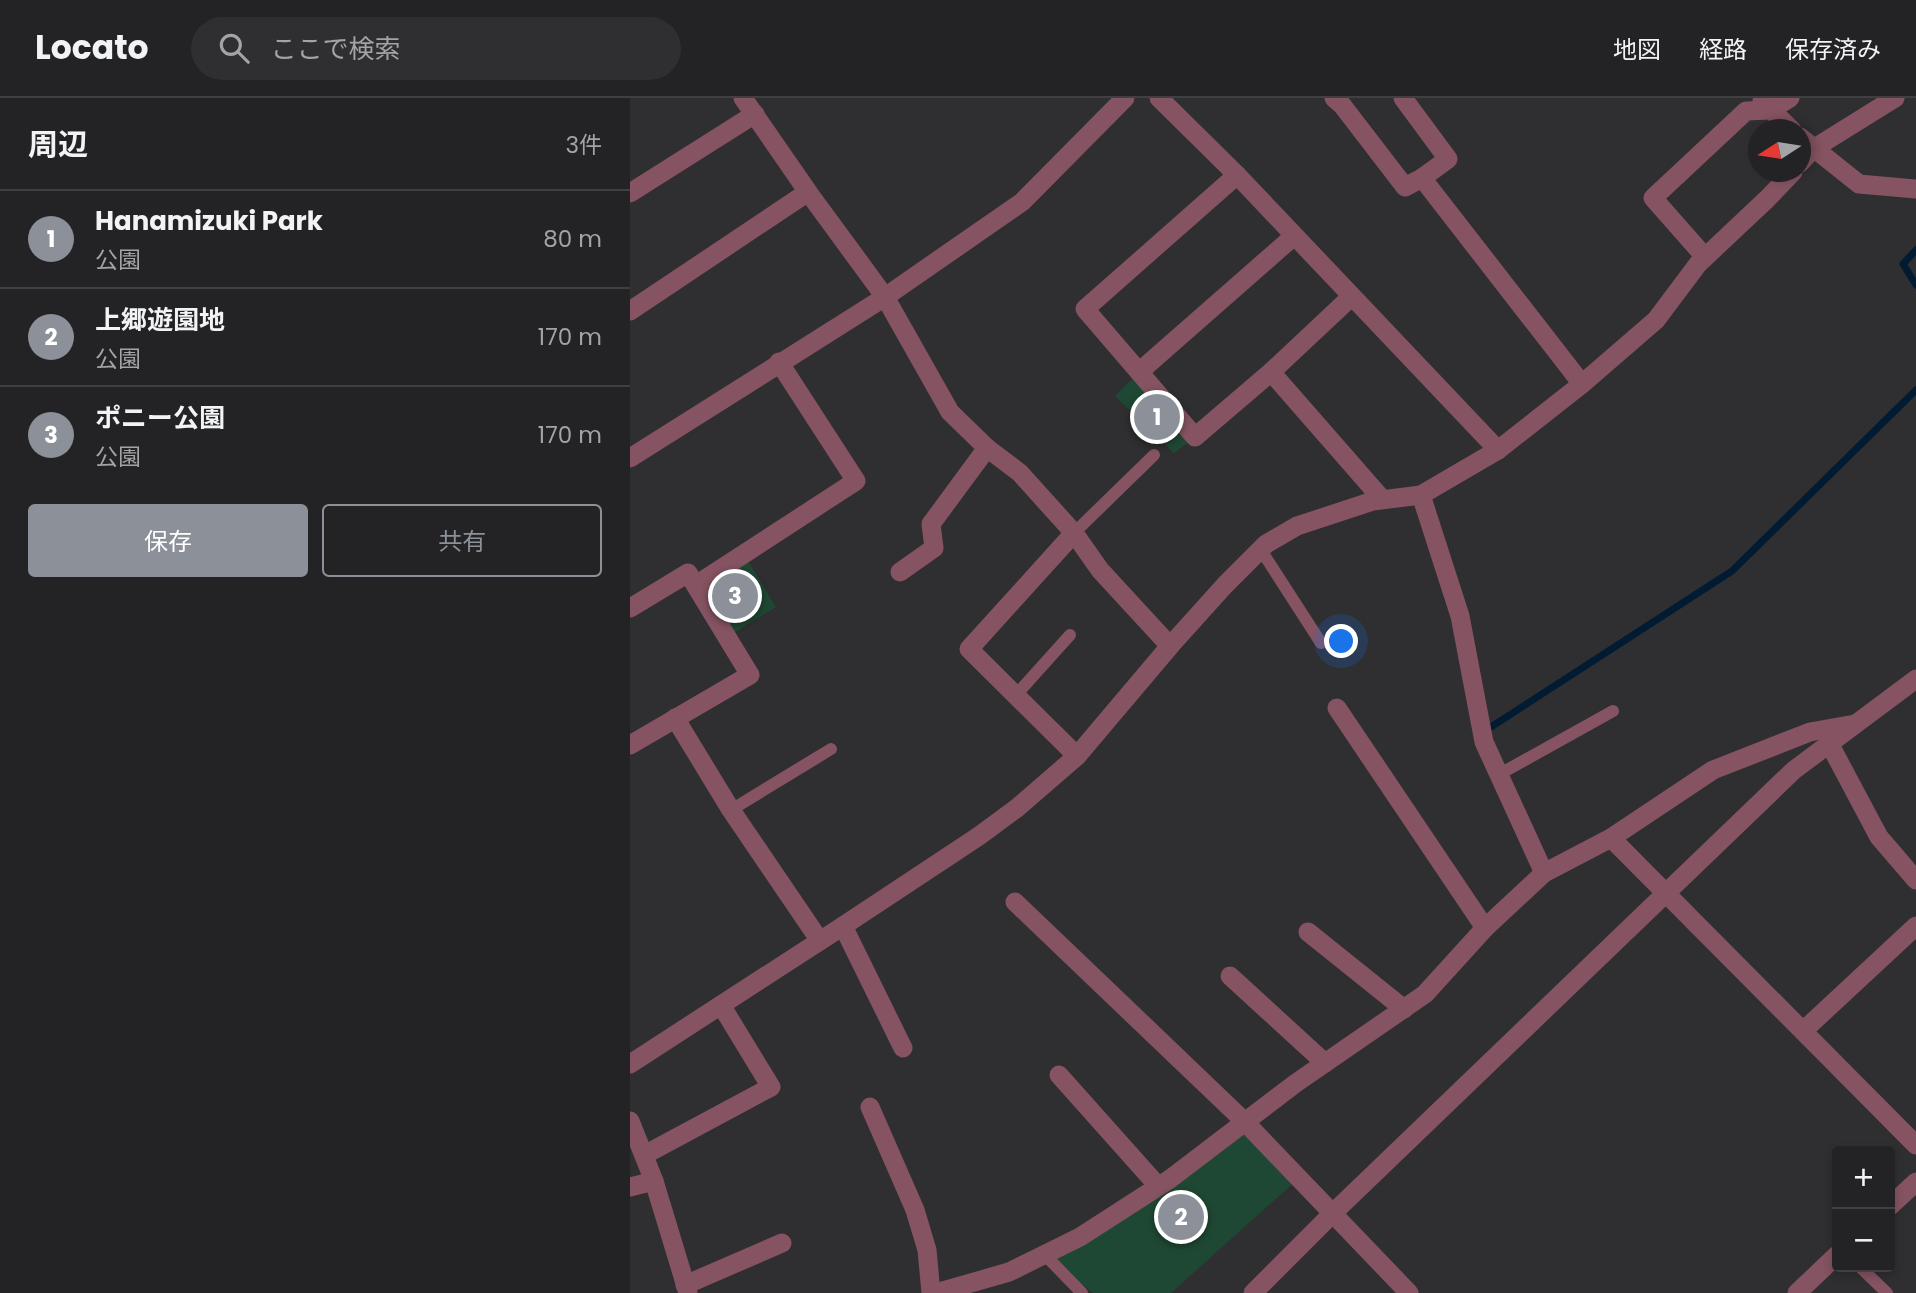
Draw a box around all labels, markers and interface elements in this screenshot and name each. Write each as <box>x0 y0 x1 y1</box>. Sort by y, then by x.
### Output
search box <box>191 17 681 80</box>
text: Locato <box>35 24 149 71</box>
icon: search <box>215 29 253 67</box>
text: ここで検索 <box>271 31 401 67</box>
text: 地図 <box>1613 33 1661 66</box>
text: 経路 <box>1699 33 1747 66</box>
text: 保存済み <box>1785 33 1881 66</box>
north arrow <box>1748 119 1811 182</box>
text: 周辺 <box>28 123 88 166</box>
text: 3件 <box>565 129 602 161</box>
text: Hanamizuki Park <box>95 203 323 239</box>
text: 1 <box>47 223 55 255</box>
text: 80 m <box>543 223 602 255</box>
text: 公園 <box>95 244 141 276</box>
text: 上郷遊園地 <box>95 302 225 338</box>
text: 2 <box>44 321 58 353</box>
text: 170 m <box>538 321 602 353</box>
text: 公園 <box>95 343 141 375</box>
pin: 1 <box>1134 391 1180 443</box>
text: ポニー公園 <box>95 400 225 436</box>
text: 3 <box>44 419 58 451</box>
text: 170 m <box>538 419 602 451</box>
text: 公園 <box>95 441 141 473</box>
button: 保存 <box>28 504 308 577</box>
button: 共有 <box>322 504 602 577</box>
pin: 3 <box>712 570 758 622</box>
your location <box>1324 624 1358 658</box>
map controls <box>1832 1146 1895 1272</box>
button: + <box>1832 1146 1895 1209</box>
pin: 2 <box>1158 1191 1204 1243</box>
button: − <box>1832 1209 1895 1272</box>

